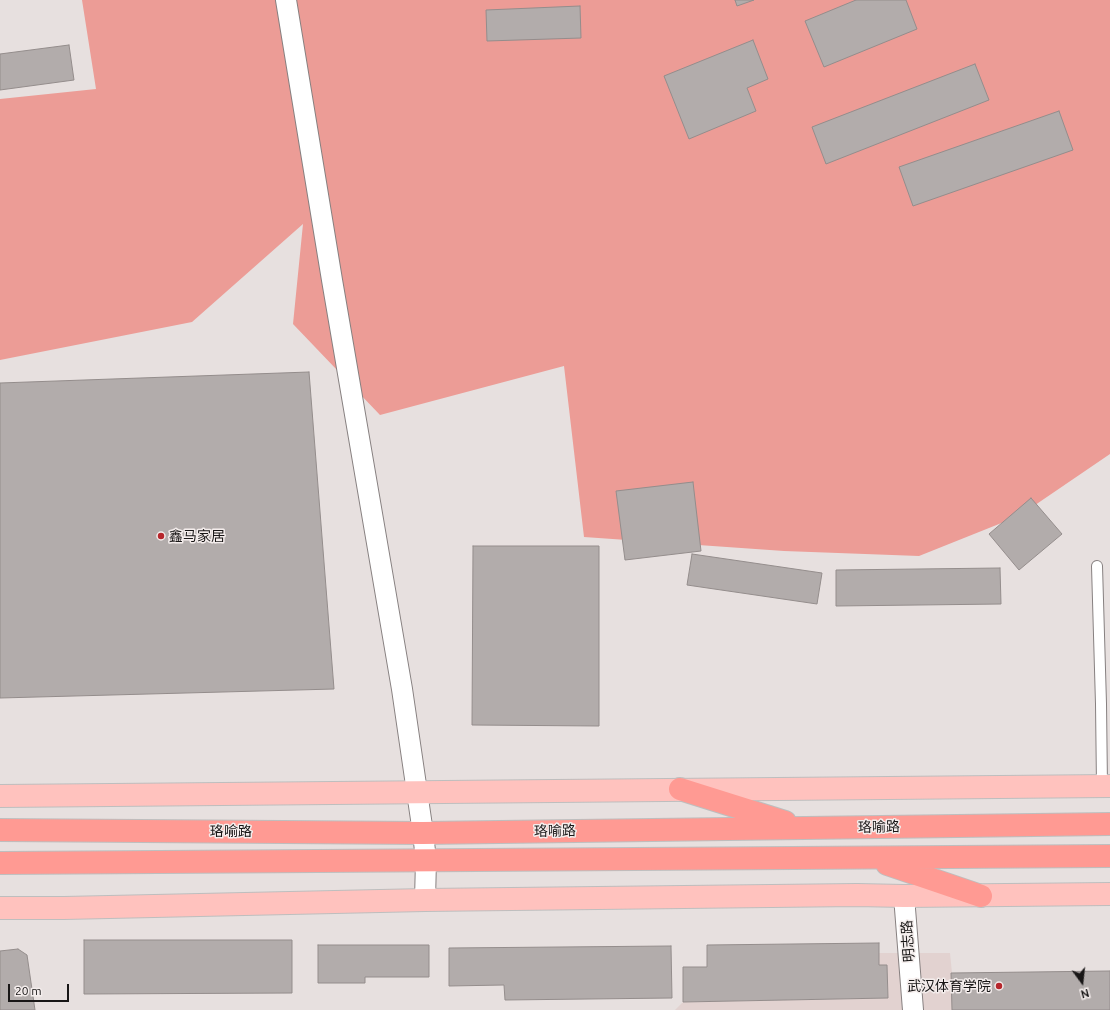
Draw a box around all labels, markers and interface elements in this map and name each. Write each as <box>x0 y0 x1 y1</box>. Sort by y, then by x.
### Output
place label: 鑫马家居 <box>169 528 225 544</box>
marker: 鑫马家居 <box>156 531 166 541</box>
street label: 珞喻路 <box>858 818 900 836</box>
street label: 珞喻路 <box>534 822 576 840</box>
street label: 珞喻路 <box>210 823 252 839</box>
street label: 明志路 <box>898 919 918 963</box>
north arrow <box>1062 962 1102 1002</box>
scale bar <box>10 976 71 1002</box>
place label: 武汉体育学院 <box>907 978 991 994</box>
marker: 武汉体育学院 <box>994 981 1004 991</box>
text: 20 m <box>15 984 42 997</box>
text: N <box>1080 987 1091 1000</box>

